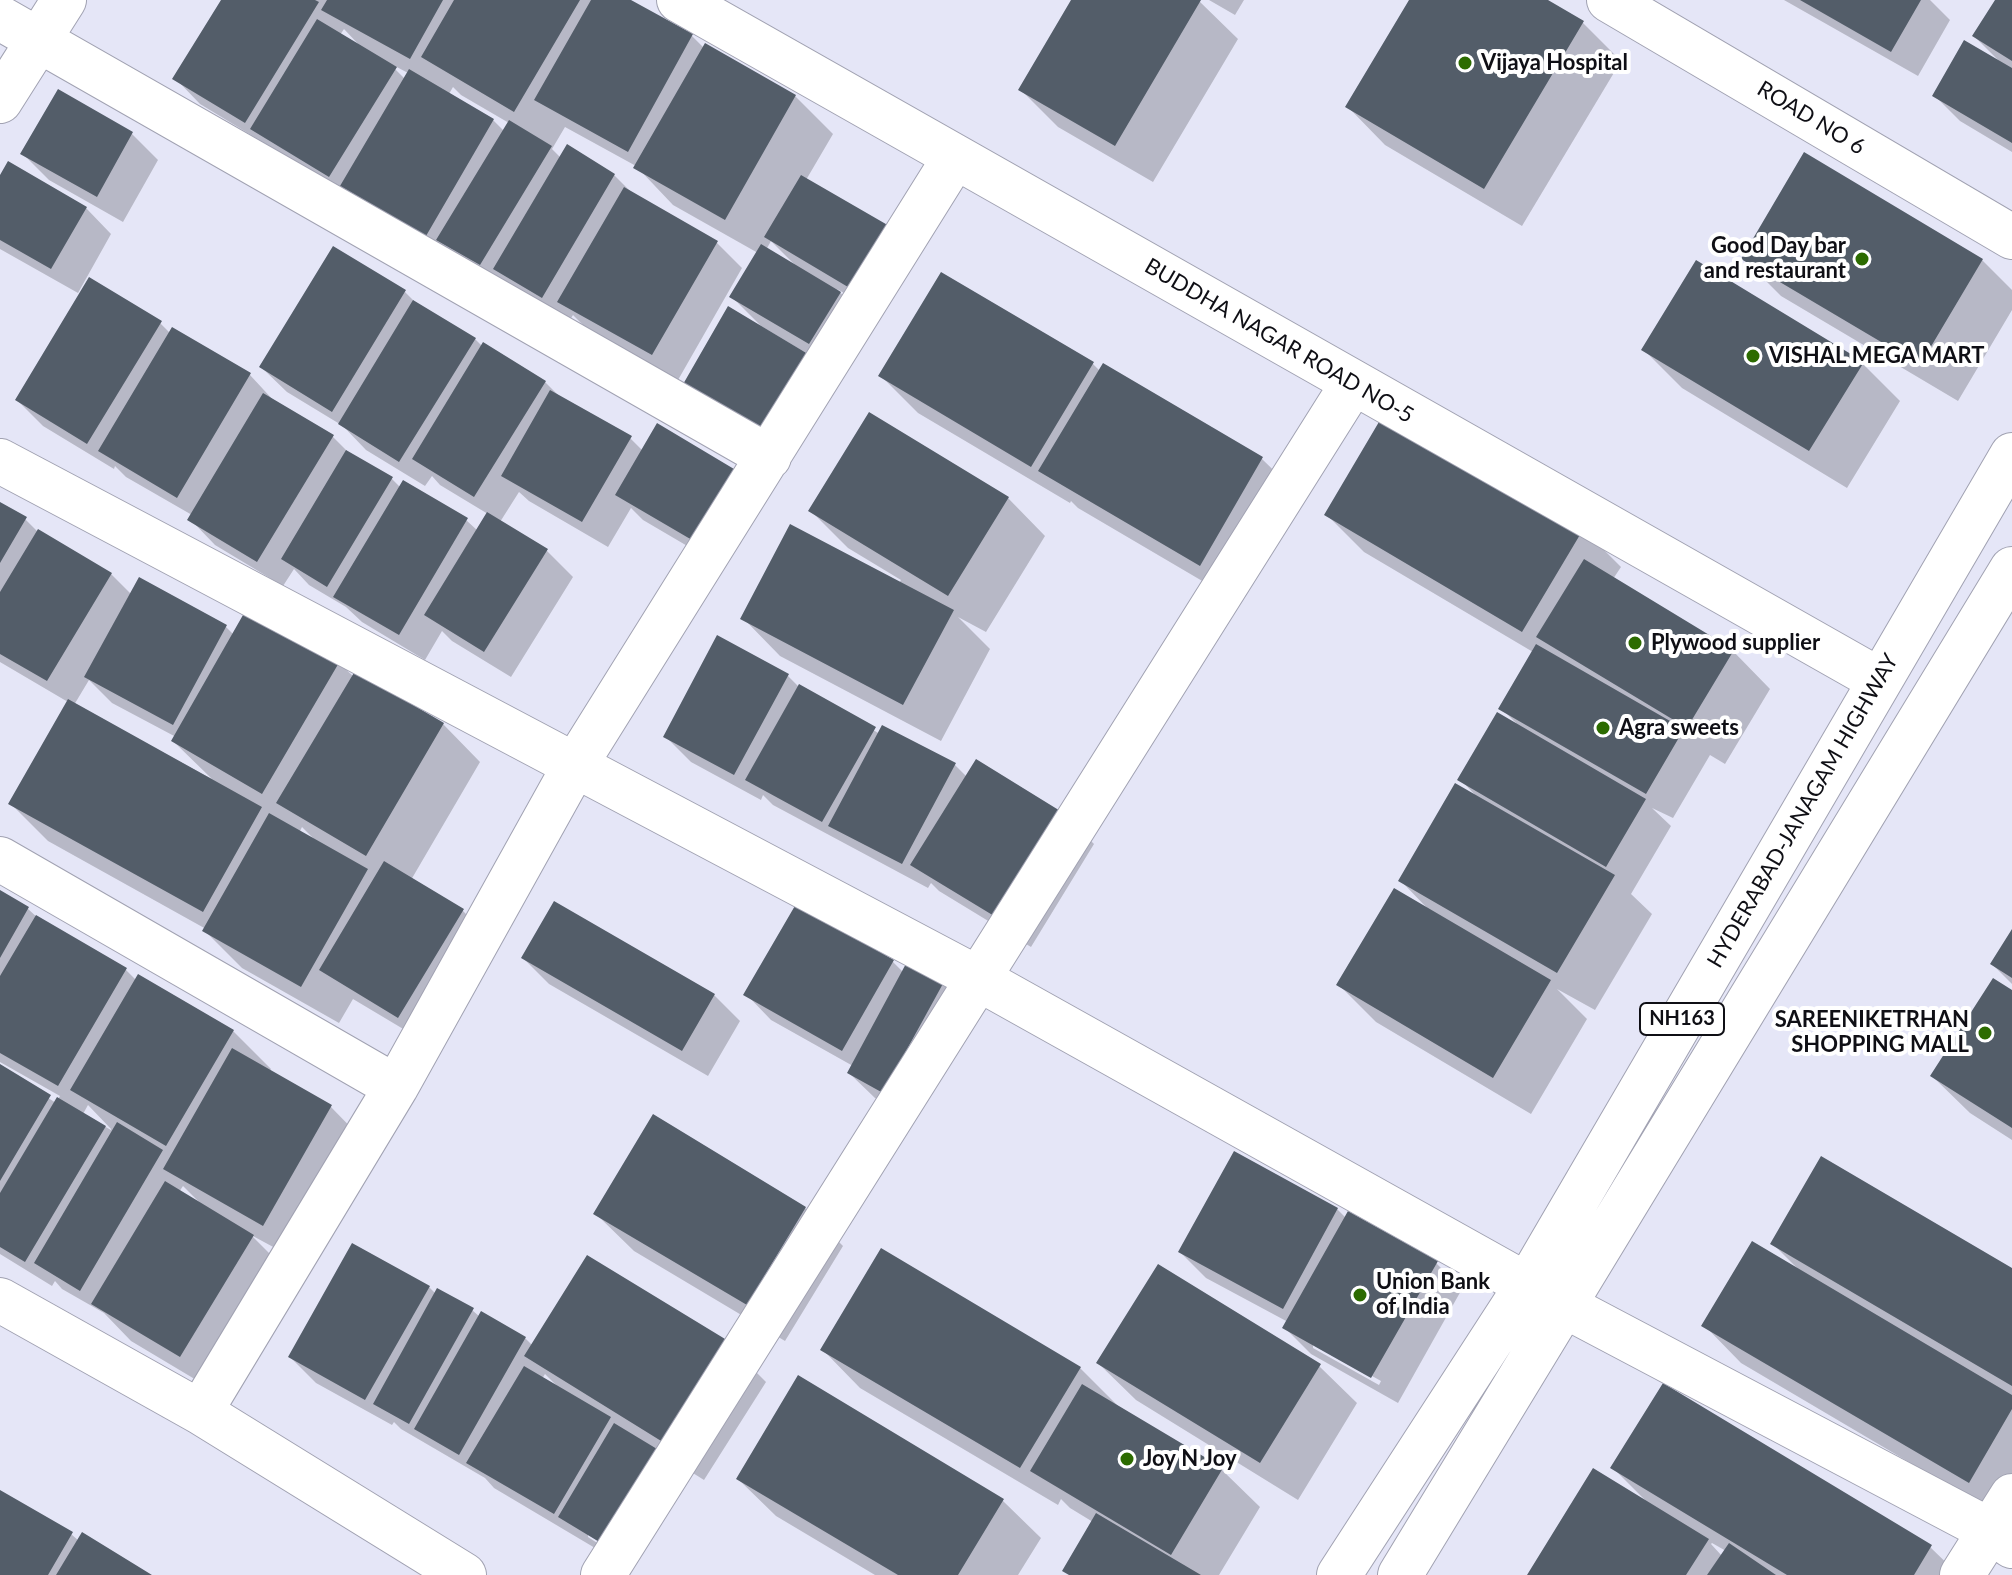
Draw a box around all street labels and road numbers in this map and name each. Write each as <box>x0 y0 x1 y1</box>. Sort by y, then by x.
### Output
street label: ROAD NO 6 <box>1752 76 1870 160</box>
street label: BUDDHA NAGAR ROAD NO-5 <box>1140 253 1418 429</box>
street label: HYDERABAD-JANAGAM HIGHWAY <box>1702 649 1904 973</box>
road number: NH163 <box>1640 1003 1724 1035</box>

